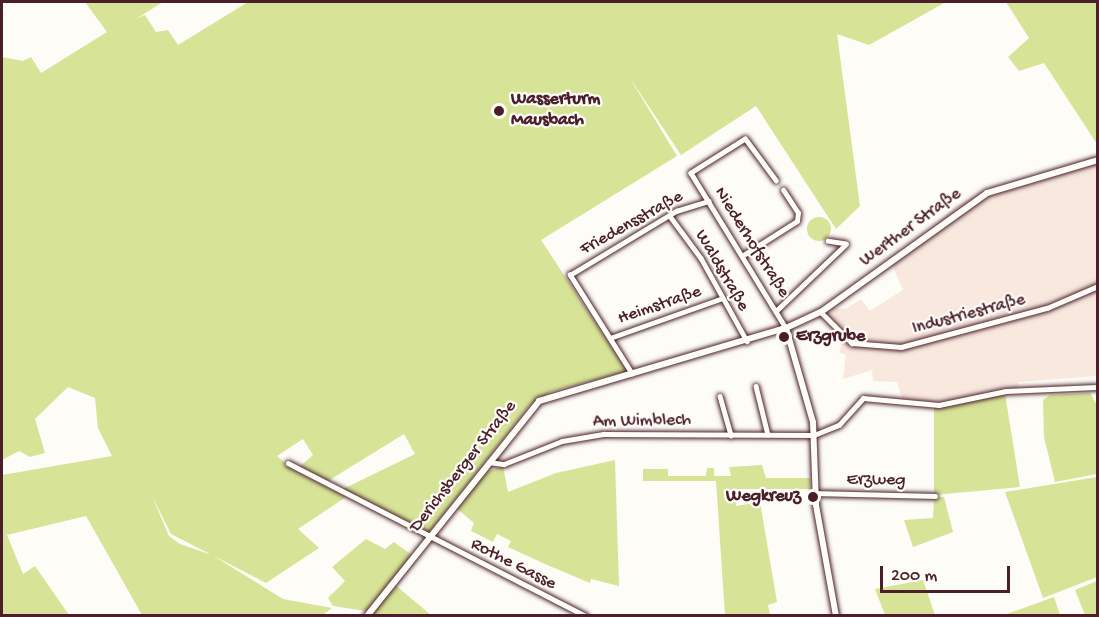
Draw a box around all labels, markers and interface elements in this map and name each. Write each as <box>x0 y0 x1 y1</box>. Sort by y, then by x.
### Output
place label: Wasserturm Mausbach <box>511 90 600 132</box>
marker: Wasserturm Mausbach <box>492 104 506 118</box>
street label: Niederhofstraße <box>708 184 794 302</box>
street label: Werther Straße <box>856 184 966 272</box>
street label: Friedensstraße <box>577 187 687 261</box>
street label: Waldstraße <box>689 226 753 316</box>
street label: Heimstraße <box>615 282 705 330</box>
street label: Industriestraße <box>910 290 1028 340</box>
place label: Erzgrube <box>796 326 865 348</box>
marker: Erzgrube <box>777 330 791 344</box>
street label: Derichsberger Straße <box>406 397 522 537</box>
street label: Am Wimblech <box>593 410 691 434</box>
street label: Erzweg <box>846 470 906 492</box>
place label: Wegkreuz <box>726 486 801 508</box>
marker: Wegkreuz <box>806 490 820 504</box>
street label: Rothe Gasse <box>467 534 559 596</box>
scale bar <box>883 554 1014 592</box>
text: 200 m <box>891 566 937 587</box>

